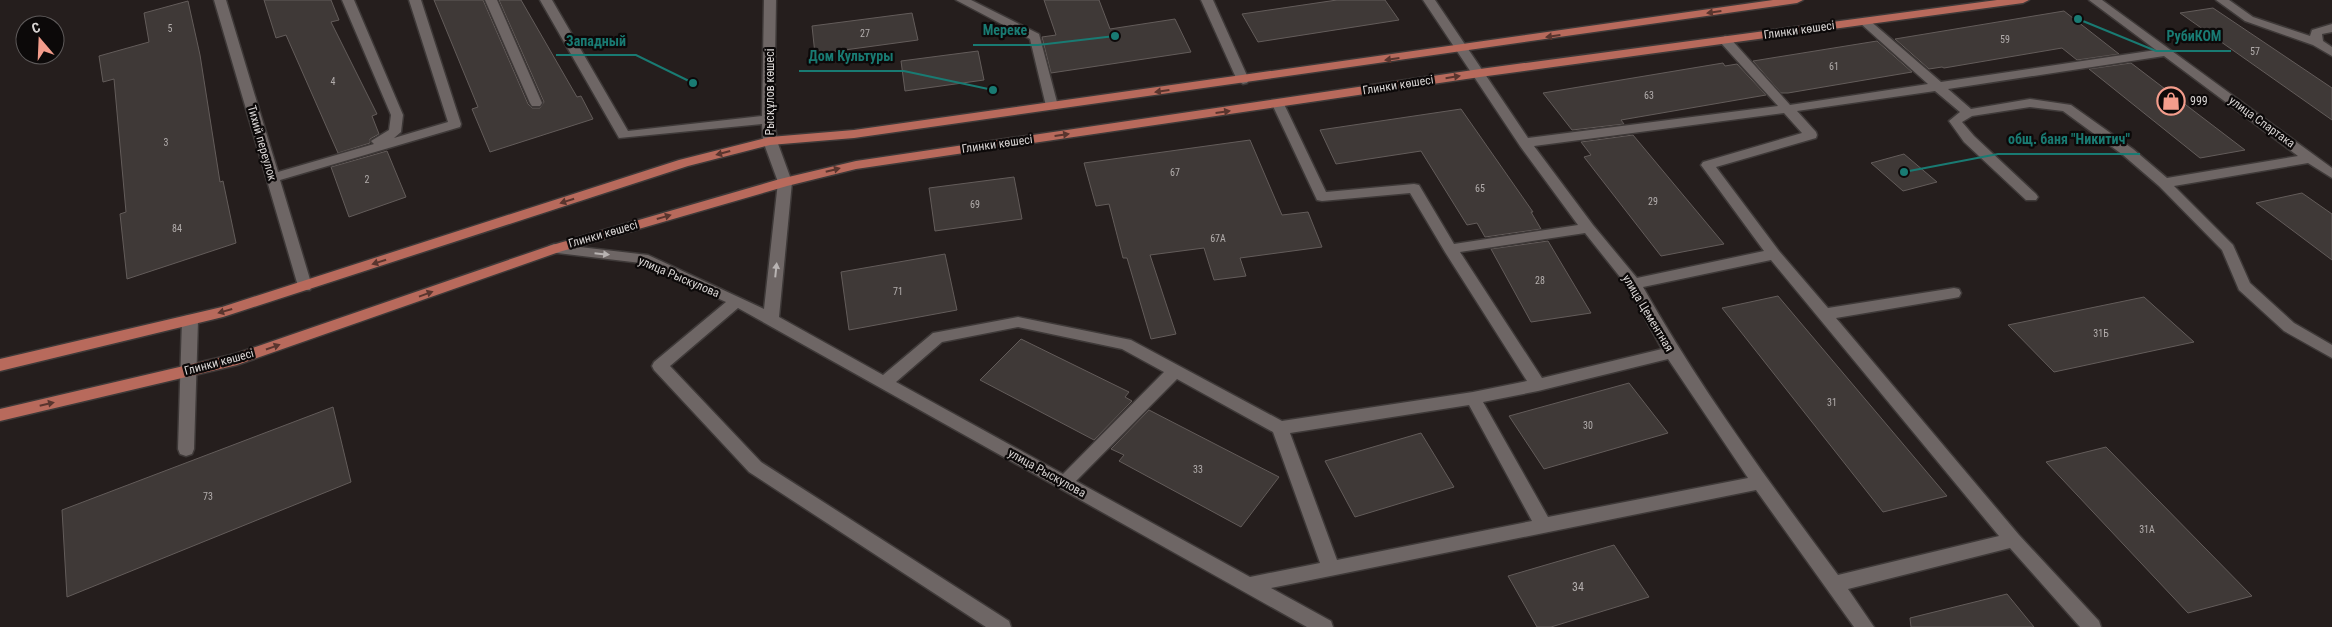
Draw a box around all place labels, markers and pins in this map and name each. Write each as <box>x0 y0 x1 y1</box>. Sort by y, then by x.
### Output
callout: Мереке <box>973 16 1038 45</box>
callout: РубиКОМ <box>2156 22 2231 51</box>
callout: Западный <box>556 26 636 55</box>
callout: Дом Культуры <box>799 42 904 71</box>
shop icon: 999 <box>2156 86 2186 116</box>
place label: 999 <box>2190 94 2208 108</box>
callout: общ. баня "Никитич" <box>1998 125 2140 154</box>

